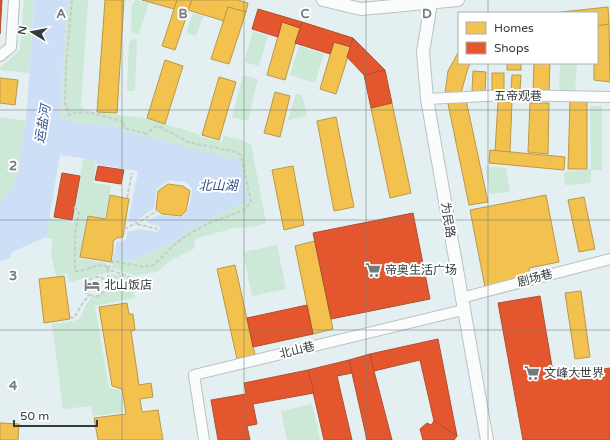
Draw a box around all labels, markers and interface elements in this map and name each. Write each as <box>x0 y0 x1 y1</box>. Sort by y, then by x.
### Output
text: A <box>56 6 66 22</box>
text: B <box>178 6 188 22</box>
text: C <box>300 6 310 22</box>
text: D <box>422 6 432 22</box>
north arrow <box>12 12 52 52</box>
legend <box>458 12 598 64</box>
text: Homes <box>494 21 534 35</box>
text: N <box>15 25 30 36</box>
text: Shops <box>494 41 529 55</box>
street label: 五帝观巷 <box>494 89 542 103</box>
water label: 运盐河 <box>32 101 55 145</box>
text: 2 <box>9 158 17 174</box>
water label: 北山湖 <box>198 178 239 194</box>
street label: 为民路 <box>438 201 458 239</box>
supermarket icon: 帝奥生活广场 <box>364 261 382 279</box>
place label: 帝奥生活广场 <box>385 263 457 277</box>
street label: 剧场巷 <box>516 267 554 289</box>
text: 3 <box>9 268 17 284</box>
hotel icon: 北山饭店 <box>83 276 101 294</box>
place label: 北山饭店 <box>104 278 152 292</box>
street label: 北山巷 <box>278 339 316 361</box>
supermarket icon: 文峰大世界 <box>523 364 541 382</box>
place label: 文峰大世界 <box>544 366 604 380</box>
text: 4 <box>9 378 18 394</box>
scale bar <box>14 402 97 428</box>
text: 50 m <box>20 409 49 423</box>

